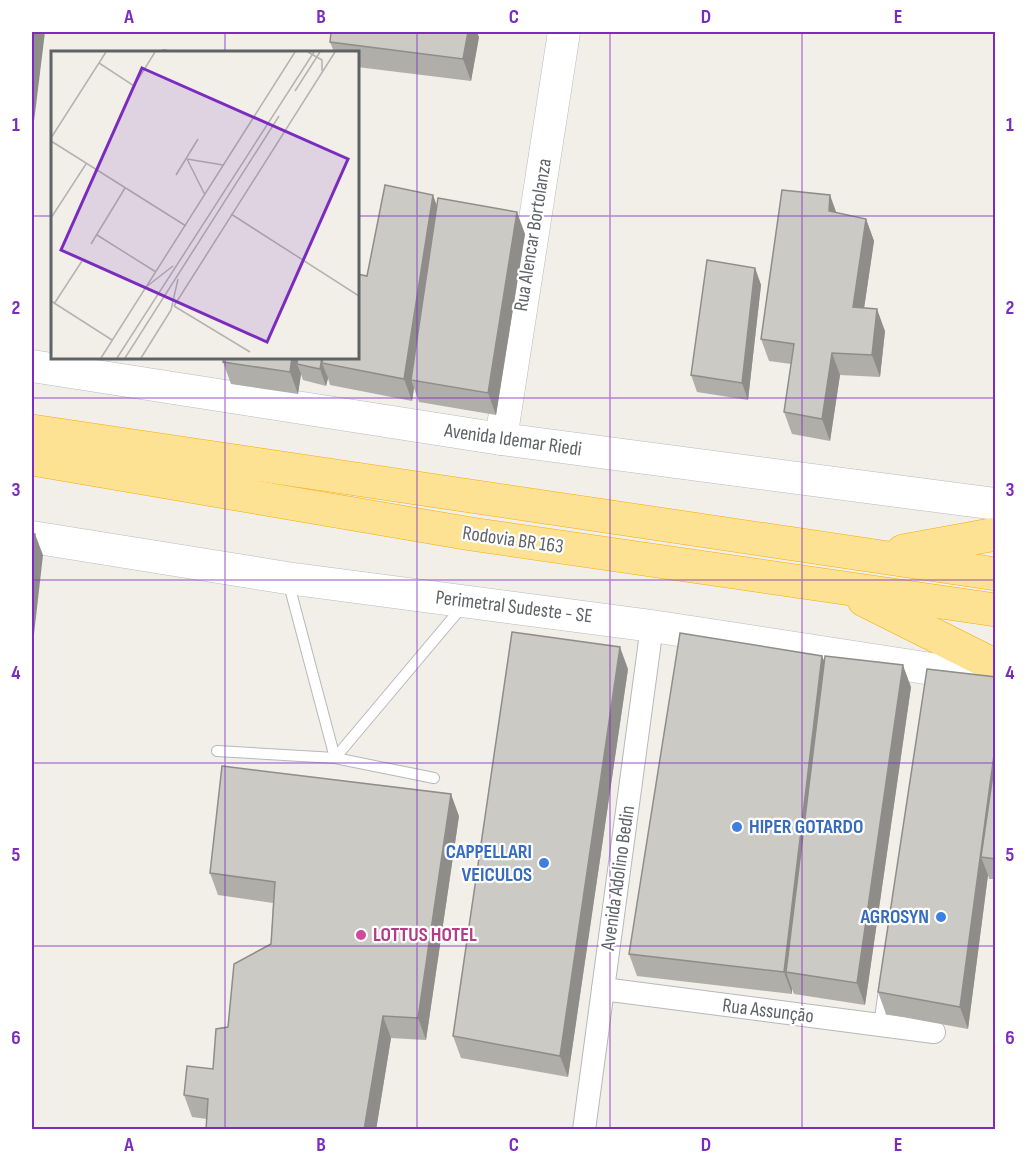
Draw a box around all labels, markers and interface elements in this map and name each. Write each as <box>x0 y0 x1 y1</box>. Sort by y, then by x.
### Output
text: A <box>123 5 134 29</box>
text: B <box>316 5 326 29</box>
text: C <box>509 5 519 29</box>
text: D <box>701 5 711 29</box>
text: E <box>894 5 902 29</box>
inset map <box>51 51 358 358</box>
text: 1 <box>12 113 20 137</box>
text: 1 <box>1006 113 1014 137</box>
street label: Rua Alencar Bortolanza <box>509 157 557 313</box>
text: 2 <box>12 296 20 320</box>
text: 2 <box>1006 296 1014 320</box>
street label: Avenida Idemar Riedi <box>442 418 583 462</box>
text: 3 <box>12 478 21 502</box>
text: 3 <box>1006 478 1015 502</box>
street label: Rodovia BR 163 <box>461 521 565 559</box>
street label: Perimetral Sudeste - SE <box>434 585 594 629</box>
text: 4 <box>11 661 21 685</box>
text: 4 <box>1005 661 1015 685</box>
street label: Avenida Adolino Bedin <box>596 804 640 953</box>
place label: HIPER GOTARDO <box>749 815 863 839</box>
marker: HIPER GOTARDO <box>730 820 744 834</box>
place label: CAPPELLARI VEICULOS <box>446 840 532 887</box>
text: 5 <box>12 843 21 867</box>
text: 5 <box>1006 843 1015 867</box>
marker: CAPPELLARI VEICULOS <box>537 856 551 870</box>
place label: AGROSYN <box>859 905 929 929</box>
marker: AGROSYN <box>934 910 948 924</box>
place label: LOTTUS HOTEL <box>373 923 477 947</box>
marker: LOTTUS HOTEL <box>354 928 368 942</box>
street label: Rua Assunção <box>721 993 815 1029</box>
text: 6 <box>11 1026 21 1050</box>
text: 6 <box>1005 1026 1015 1050</box>
text: A <box>123 1133 134 1157</box>
text: B <box>316 1133 326 1157</box>
text: C <box>509 1133 519 1157</box>
text: D <box>701 1133 711 1157</box>
text: E <box>894 1133 902 1157</box>

